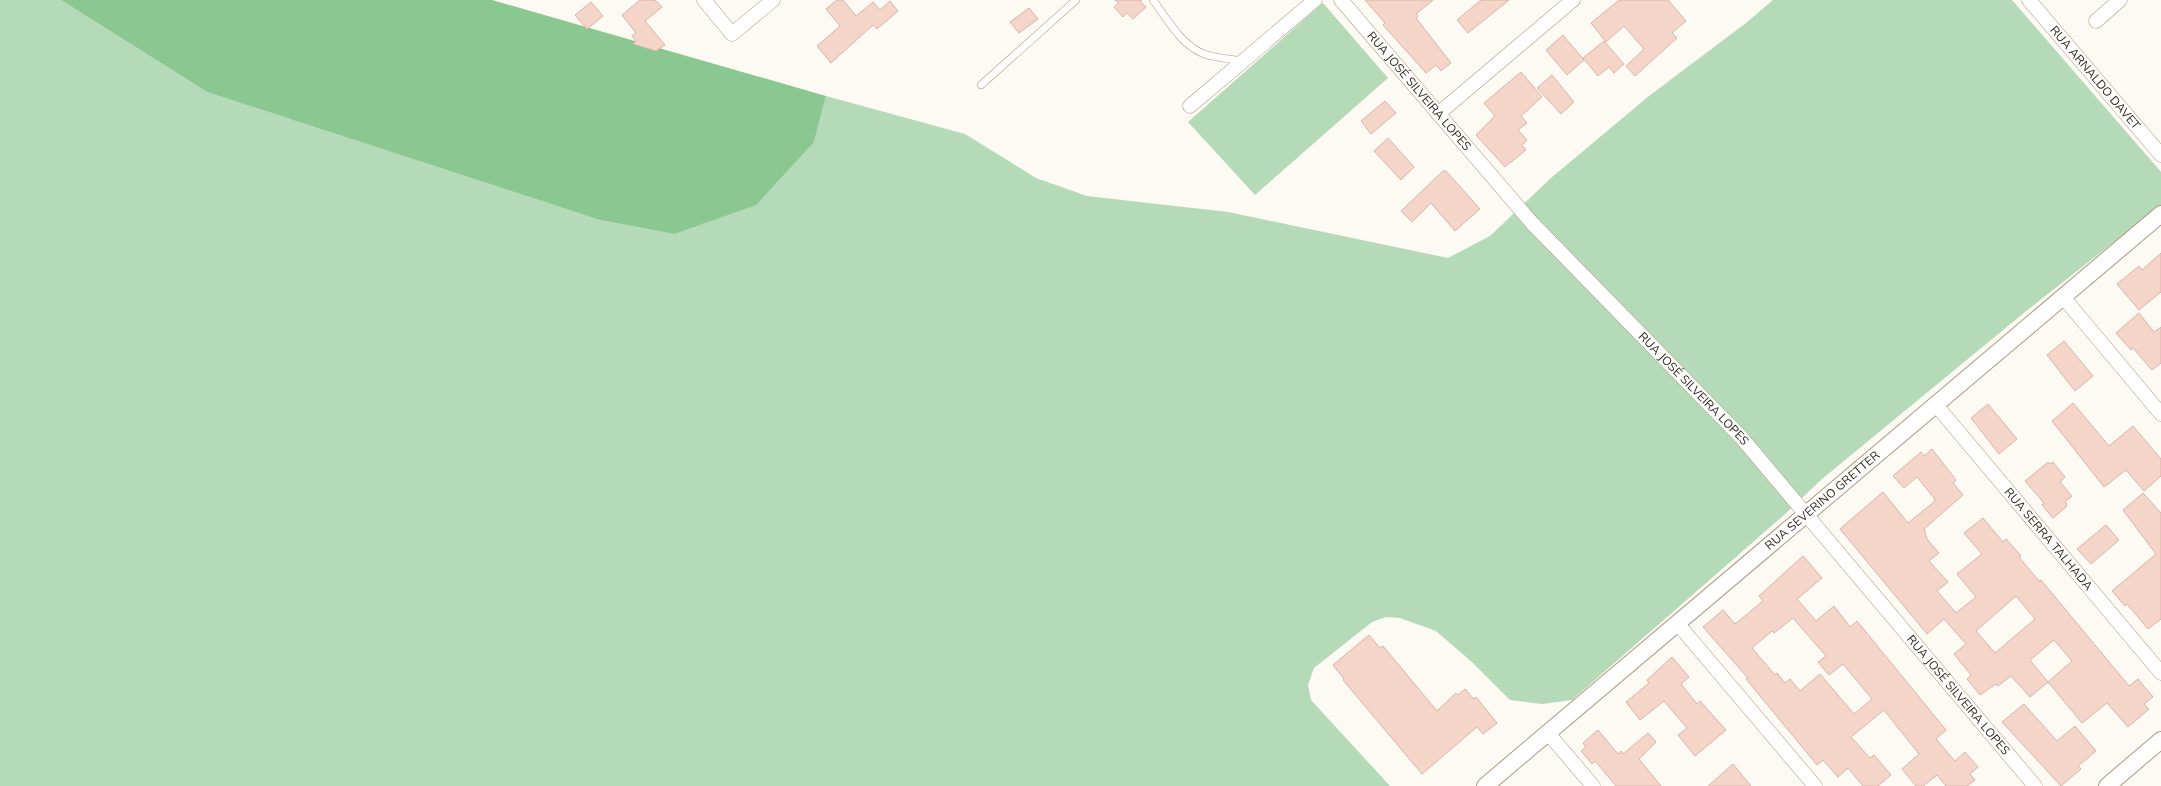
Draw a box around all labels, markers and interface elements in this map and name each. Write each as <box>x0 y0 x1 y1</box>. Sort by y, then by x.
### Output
street label: RUA ARNALDO DAVET <box>2047 22 2144 133</box>
street label: RUA JOSÉ SILVEIRA LOPES <box>1364 28 1475 153</box>
street label: RUA JOSÉ SILVEIRA LOPES <box>1635 329 1752 448</box>
street label: RUA SEVERINO GRETTER <box>1762 447 1883 553</box>
street label: RUA SERRA TALHADA <box>2002 484 2096 593</box>
street label: RUA JOSÉ SILVEIRA LOPES <box>1904 632 2013 758</box>

